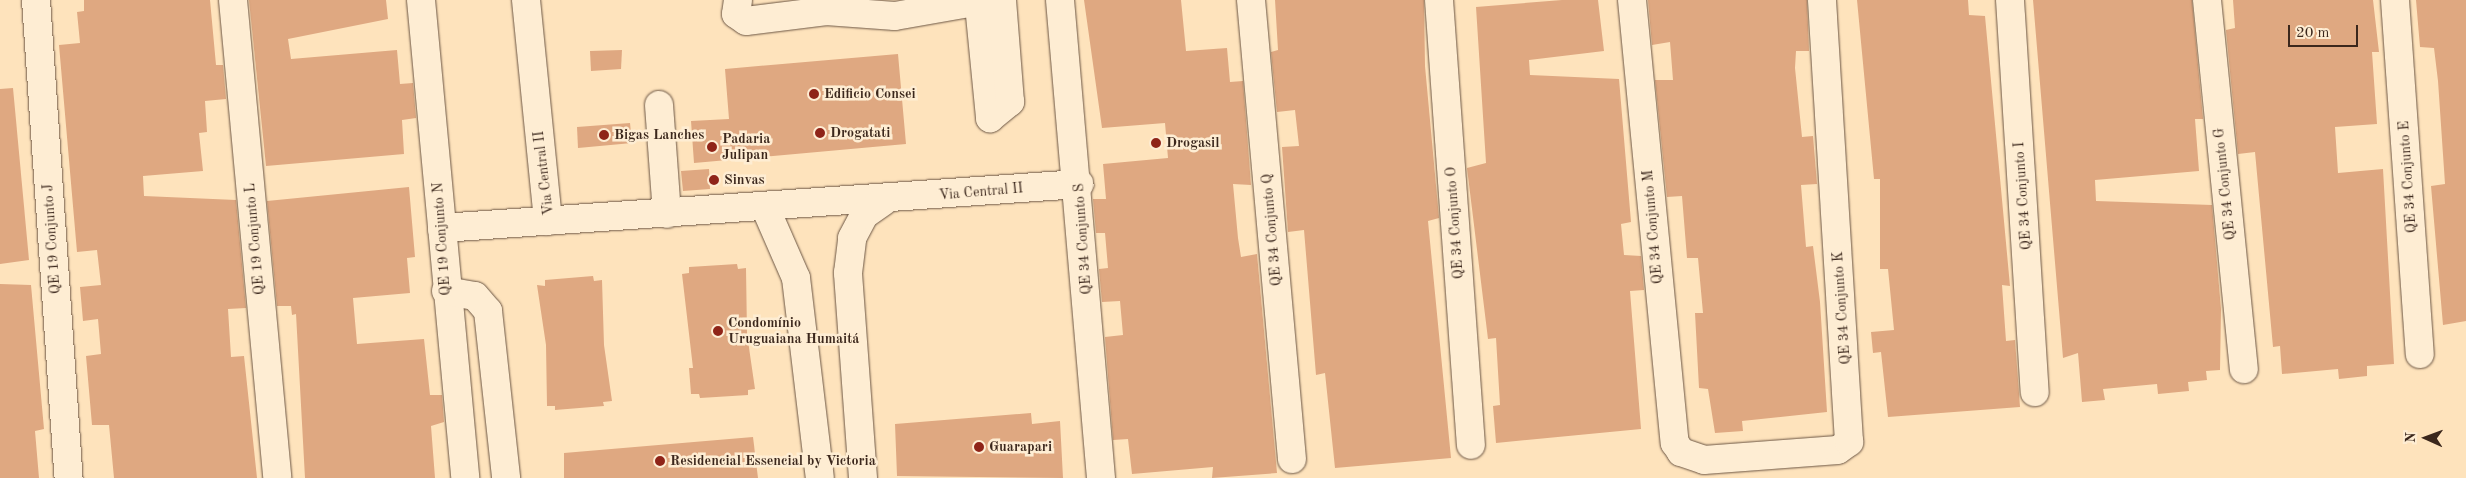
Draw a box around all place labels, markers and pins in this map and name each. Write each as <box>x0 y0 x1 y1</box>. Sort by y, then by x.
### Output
place label: Edificio Consei <box>824 86 916 102</box>
marker: Edificio Consei <box>808 88 820 100</box>
place label: Drogatati <box>830 125 890 141</box>
place label: Bigas Lanches <box>614 127 704 143</box>
marker: Drogatati <box>814 127 826 139</box>
marker: Bigas Lanches <box>598 129 610 141</box>
place label: Padaria Julipan <box>722 131 770 164</box>
place label: Drogasil <box>1166 135 1219 151</box>
marker: Drogasil <box>1150 137 1162 149</box>
marker: Padaria Julipan <box>706 141 718 153</box>
place label: Sinvas <box>724 172 765 188</box>
marker: Sinvas <box>708 174 720 186</box>
place label: Condomínio Uruguaiana Humaitá <box>728 315 859 348</box>
marker: Condomínio Uruguaiana Humaitá <box>712 325 724 337</box>
place label: Guarapari <box>989 439 1052 455</box>
marker: Guarapari <box>973 441 985 453</box>
place label: Residencial Essencial by Victoria <box>670 453 876 469</box>
marker: Residencial Essencial by Victoria <box>654 455 666 467</box>

